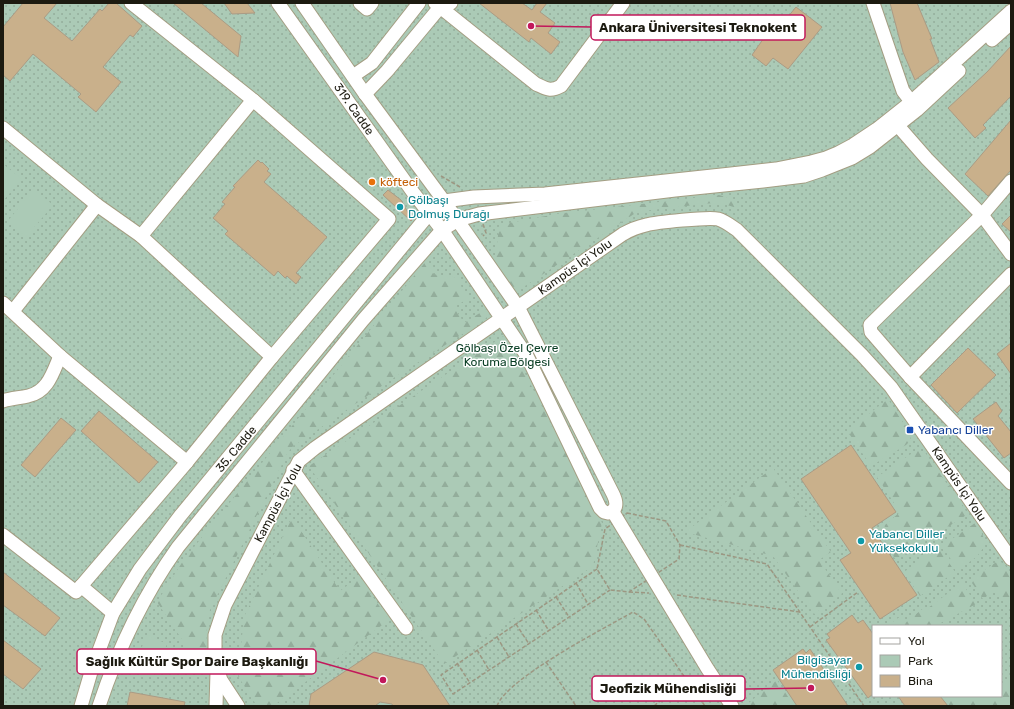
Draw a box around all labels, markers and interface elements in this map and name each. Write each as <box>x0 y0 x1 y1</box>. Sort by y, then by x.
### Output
callout: Ankara Üniversitesi Teknokent <box>591 15 805 40</box>
text: Ankara Üniversitesi Teknokent <box>599 20 797 35</box>
street label: 319. Cadde <box>331 80 377 138</box>
place label: köfteci <box>380 175 418 189</box>
marker: köfteci <box>367 177 377 187</box>
place label: Gölbaşı Dolmuş Durağı <box>408 193 490 221</box>
marker: Gölbaşı Dolmuş Durağı <box>395 202 405 212</box>
street label: Kampüs İçi Yolu <box>535 236 615 298</box>
park label: Gölbaşı Özel Çevre Koruma Bölgesi <box>456 341 559 369</box>
street label: 35. Cadde <box>213 423 259 475</box>
place label: Yabancı Diller <box>918 423 993 437</box>
marker: Yabancı Diller <box>905 425 915 435</box>
street label: Kampüs İçi Yolu <box>929 444 989 524</box>
street label: Kampüs İçi Yolu <box>251 461 305 545</box>
place label: Yabancı Diller Yüksekokulu <box>869 527 944 555</box>
marker: Yabancı Diller Yüksekokulu <box>856 536 866 546</box>
legend <box>872 625 1002 697</box>
text: Yol <box>908 634 925 648</box>
callout: Sağlık Kültür Spor Daire Başkanlığı <box>77 649 316 674</box>
place label: Bilgisayar Mühendisliği <box>781 653 851 681</box>
text: Sağlık Kültür Spor Daire Başkanlığı <box>86 654 308 669</box>
text: Park <box>908 654 934 668</box>
marker: Bilgisayar Mühendisliği <box>854 662 864 672</box>
text: Bina <box>908 674 933 688</box>
callout: Jeofizik Mühendisliği <box>592 676 745 701</box>
text: Jeofizik Mühendisliği <box>600 681 736 696</box>

